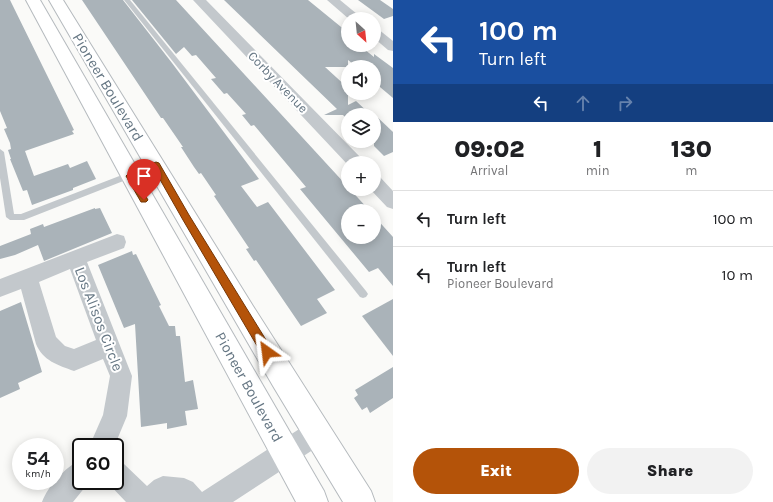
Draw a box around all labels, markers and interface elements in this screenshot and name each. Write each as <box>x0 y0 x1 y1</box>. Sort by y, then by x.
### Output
north arrow <box>341 12 381 52</box>
map controls <box>341 12 381 244</box>
text: 100 m <box>479 14 558 47</box>
icon: left <box>413 16 465 68</box>
street label: Pioneer Boulevard <box>69 30 147 144</box>
street label: Corby Avenue <box>245 48 311 116</box>
text: Turn left <box>479 48 547 70</box>
button: sound <box>341 60 381 100</box>
icon: left <box>530 92 552 114</box>
icon: ahead <box>572 92 594 114</box>
icon: right <box>614 92 636 114</box>
button: layers <box>341 108 381 148</box>
text: 09:02 <box>454 135 525 163</box>
text: 1 <box>593 135 602 163</box>
text: 130 <box>671 135 712 163</box>
button: + <box>341 156 381 196</box>
pin <box>127 159 161 200</box>
text: Arrival <box>470 163 508 178</box>
text: min <box>586 163 610 178</box>
text: m <box>685 163 697 178</box>
icon: arrive <box>133 165 155 187</box>
button: − <box>341 204 381 244</box>
icon: left <box>413 208 435 230</box>
text: Turn left <box>447 210 506 228</box>
text: 100 m <box>713 210 753 228</box>
text: Turn left <box>447 258 506 276</box>
street label: Los Alisos Circle <box>71 264 127 374</box>
icon: left <box>413 264 435 286</box>
text: 10 m <box>722 266 753 284</box>
text: Pioneer Boulevard <box>447 276 554 291</box>
street label: Pioneer Boulevard <box>211 329 287 445</box>
position arrow <box>246 331 288 373</box>
speed limit sign: 60 <box>72 438 124 490</box>
text: 54 <box>26 447 50 470</box>
button: Exit <box>413 448 579 494</box>
button: Share <box>587 448 753 494</box>
text: km/h <box>25 468 51 480</box>

